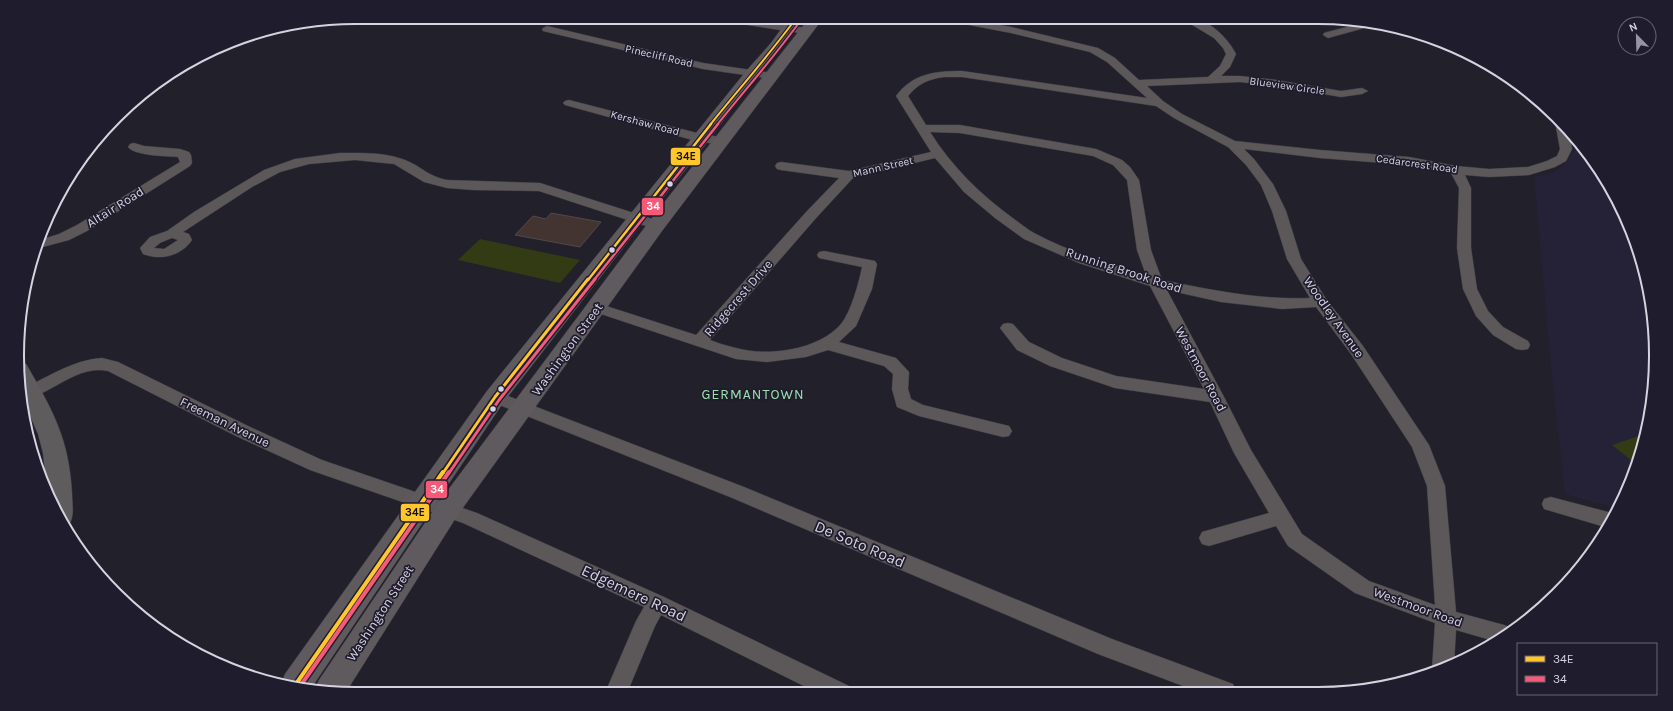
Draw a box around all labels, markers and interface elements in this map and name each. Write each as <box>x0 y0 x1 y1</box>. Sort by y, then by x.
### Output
north arrow <box>1617 16 1657 56</box>
text: N <box>1627 20 1639 35</box>
street label: Pinecliff Road <box>624 42 694 70</box>
street label: Blueview Circle <box>1249 74 1326 98</box>
street label: Kershaw Road <box>609 108 681 138</box>
line badge: 34E <box>670 147 701 166</box>
text: 34E <box>676 150 696 163</box>
street label: Cedarcrest Road <box>1375 152 1459 176</box>
street label: Mann Street <box>852 154 914 180</box>
unlabelled marker <box>665 179 675 189</box>
street label: Altair Road <box>84 183 146 231</box>
line badge: 34 <box>641 197 664 216</box>
text: 34 <box>646 200 660 213</box>
street label: Running Brook Road <box>1064 244 1184 296</box>
unlabelled marker <box>607 245 617 255</box>
street label: Ridgecrest Drive <box>701 256 776 339</box>
street label: Woodley Avenue <box>1301 274 1368 361</box>
street label: Washington Street <box>528 300 606 398</box>
street label: Westmoor Road <box>1172 324 1230 414</box>
unlabelled marker <box>496 384 506 394</box>
district label: GERMANTOWN <box>701 386 805 403</box>
street label: Freeman Avenue <box>178 394 273 450</box>
unlabelled marker <box>488 404 498 414</box>
line badge: 34 <box>425 480 448 499</box>
text: 34 <box>430 483 444 496</box>
line badge: 34E <box>400 503 430 522</box>
text: 34E <box>405 506 425 519</box>
street label: De Soto Road <box>812 516 908 572</box>
street label: Edgemere Road <box>579 560 689 626</box>
street label: Washington Street <box>344 562 416 664</box>
street label: Westmoor Road <box>1371 584 1465 630</box>
legend <box>1517 643 1657 695</box>
text: 34E <box>1553 652 1574 666</box>
text: 34 <box>1553 672 1567 686</box>

